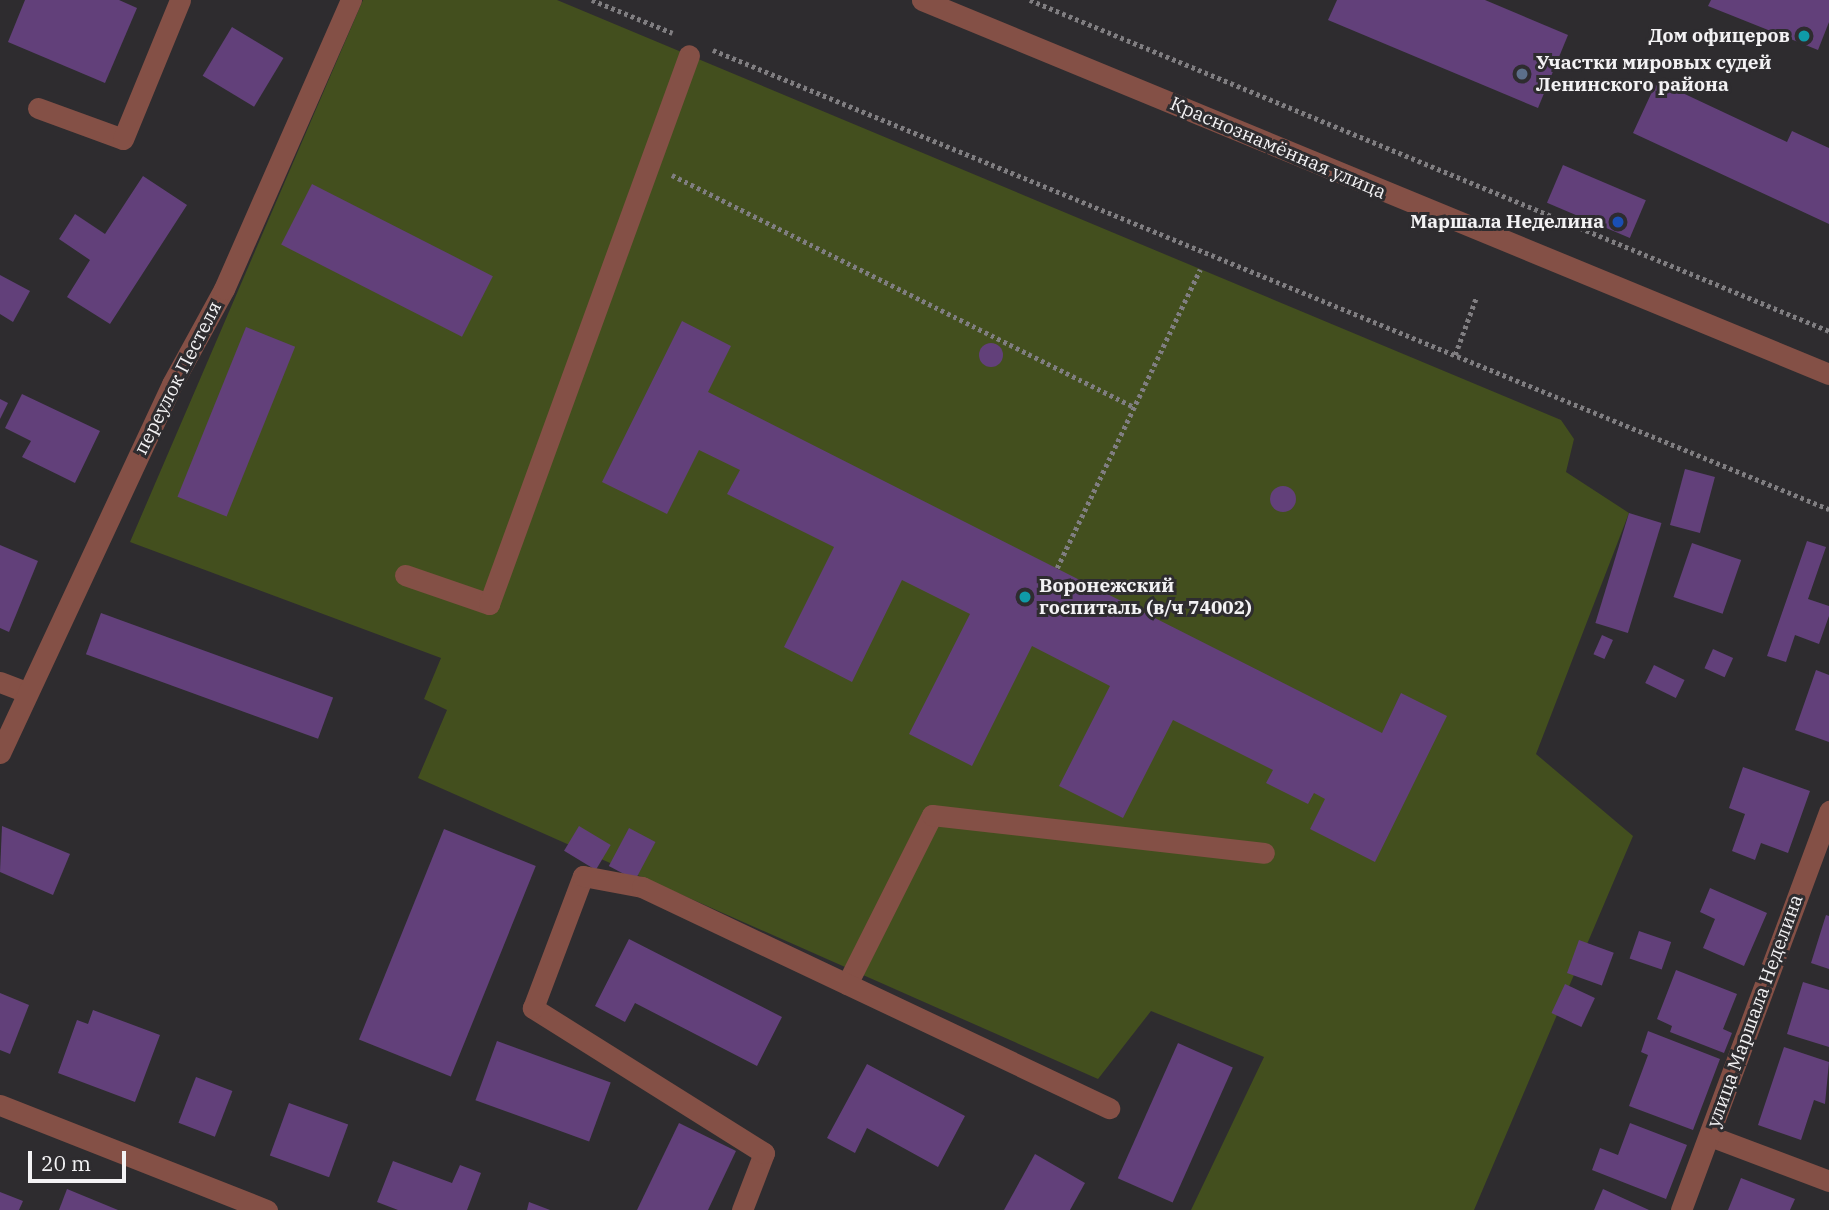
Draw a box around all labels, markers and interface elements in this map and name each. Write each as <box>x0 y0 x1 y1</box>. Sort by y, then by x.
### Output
place label: Дом офицеров <box>1649 25 1790 47</box>
marker: Дом офицеров <box>1796 28 1812 44</box>
place label: Участки мировых судей Ленинского района <box>1536 52 1772 96</box>
marker: Участки мировых судей Ленинского района <box>1514 66 1530 82</box>
street label: Краснознамённая улица <box>1167 92 1389 204</box>
place label: Маршала Неделина <box>1410 211 1604 233</box>
marker: Маршала Неделина <box>1610 214 1626 230</box>
street label: переулок Пестеля <box>129 297 227 459</box>
place label: Воронежский госпиталь (в/ч 74002) <box>1039 575 1252 619</box>
marker: Воронежский госпиталь (в/ч 74002) <box>1017 589 1033 605</box>
street label: улица Маршала Неделина <box>1702 891 1808 1131</box>
scale bar <box>32 1136 130 1180</box>
text: 20 m <box>41 1149 91 1177</box>

